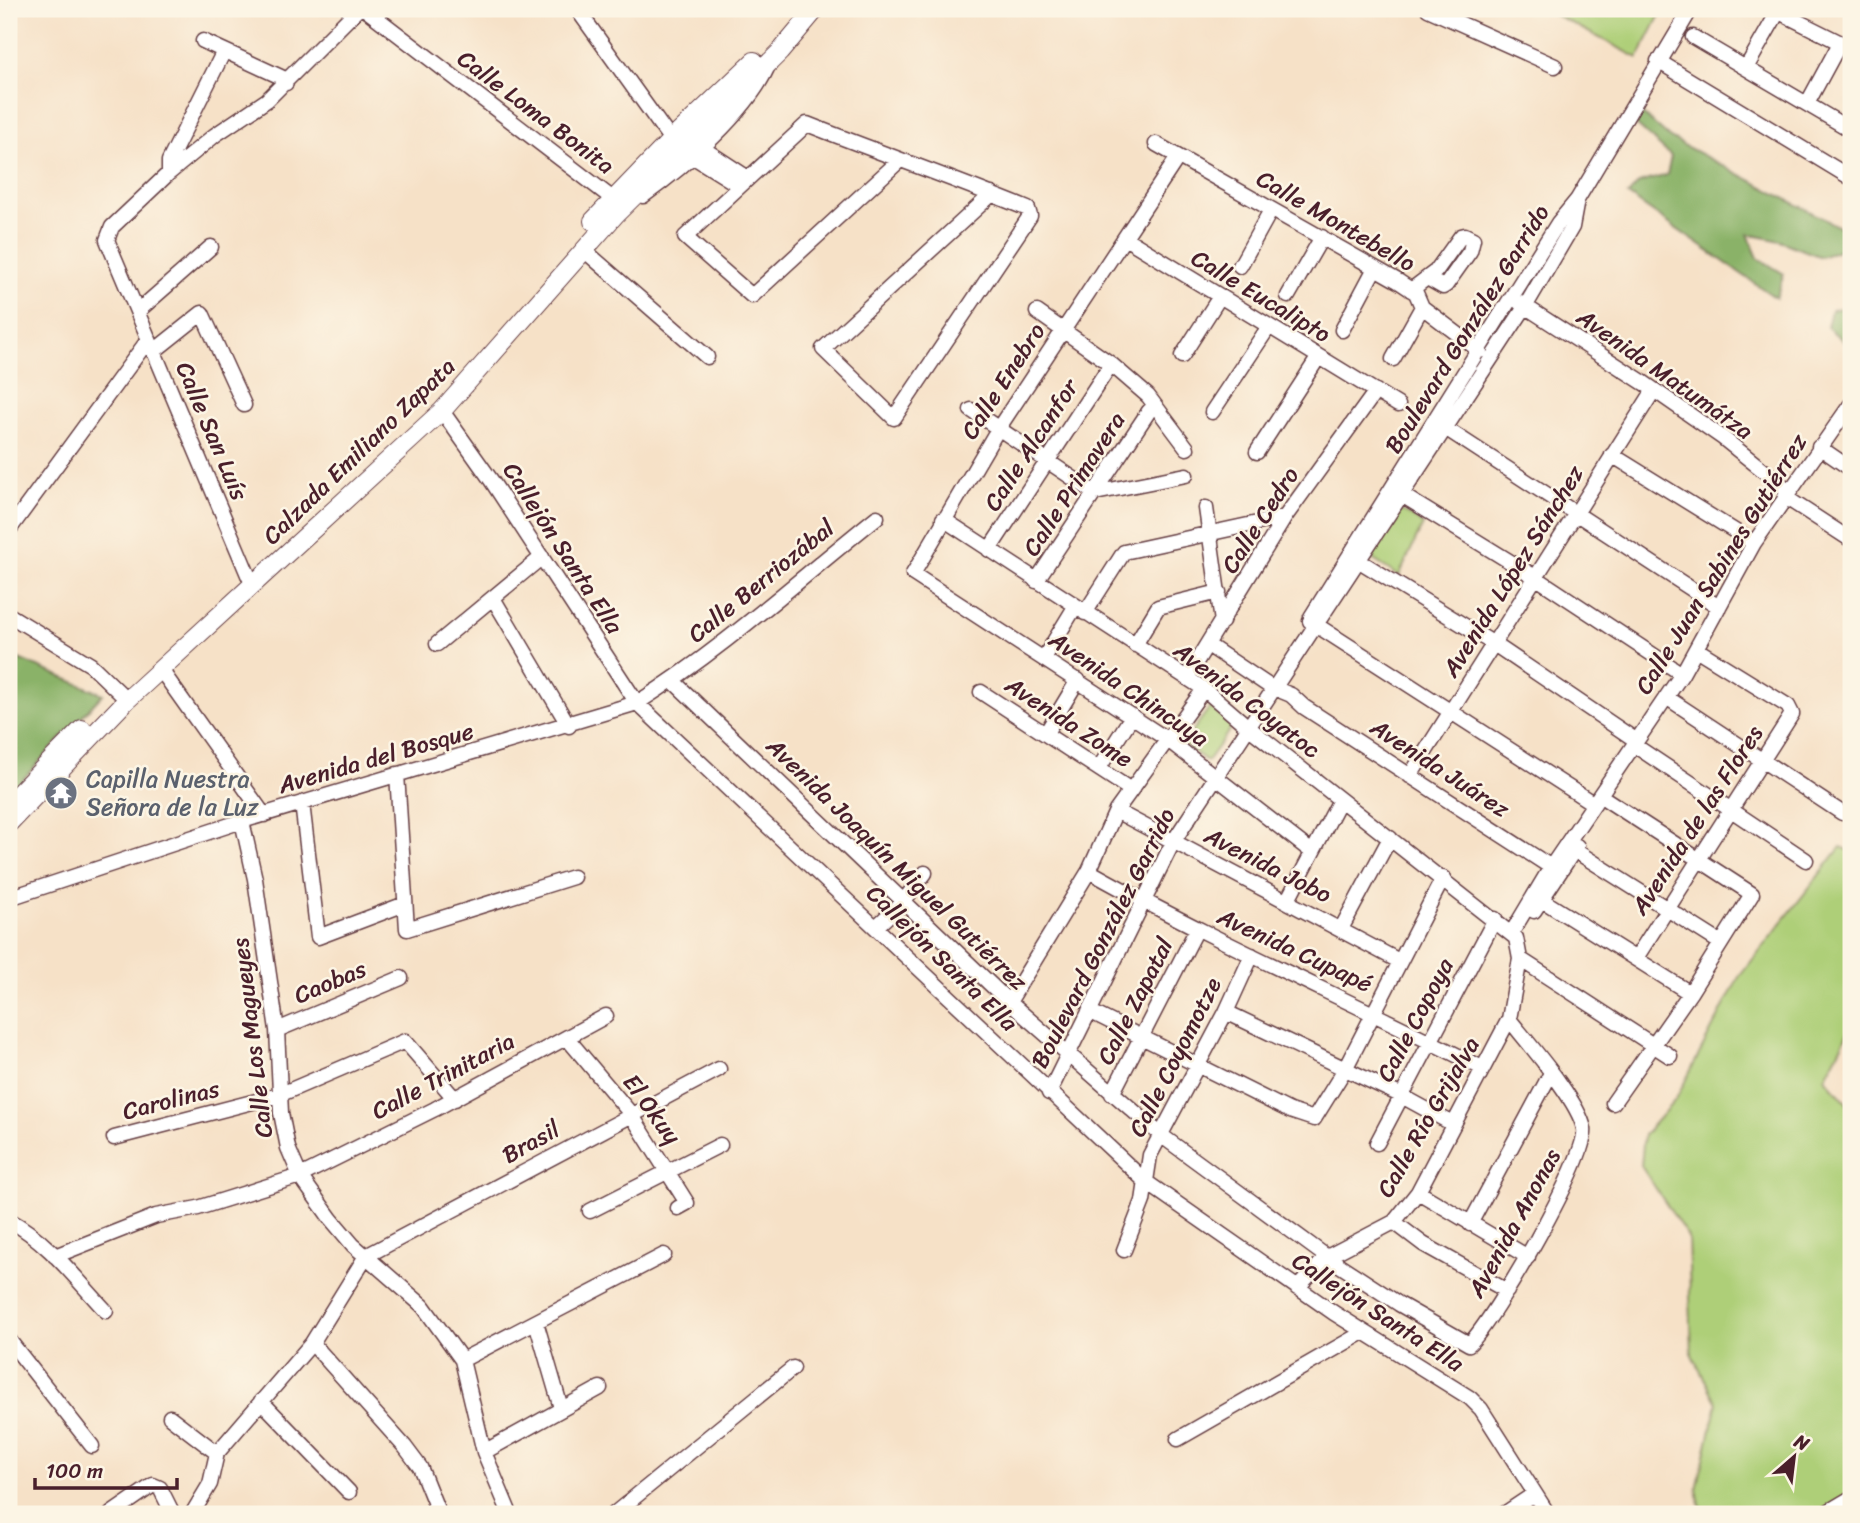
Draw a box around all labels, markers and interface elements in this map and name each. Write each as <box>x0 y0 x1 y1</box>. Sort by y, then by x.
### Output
street label: Calle Loma Bonita <box>448 38 624 186</box>
street label: Calle Montebello <box>1248 158 1424 284</box>
street label: Boulevard González Garrido <box>1373 196 1561 462</box>
street label: Calle Eucalipto <box>1183 238 1339 355</box>
street label: Avenida Matumátza <box>1567 296 1762 451</box>
street label: Calle Enebro <box>949 314 1057 448</box>
street label: Calzada Emiliano Zapata <box>252 347 466 555</box>
street label: Calle San Luís <box>164 355 260 508</box>
street label: Calle Alcanfor <box>972 368 1091 520</box>
street label: Calle Primavera <box>1011 403 1137 565</box>
street label: Calle Juan Sabines Gutiérrez <box>1623 425 1819 703</box>
street label: Callejón Santa Ella <box>491 453 635 643</box>
street label: Avenida López Sánchez <box>1430 456 1596 686</box>
street label: Calle Cedro <box>1210 458 1310 582</box>
street label: Calle Berriozábal <box>678 507 845 654</box>
street label: Avenida Chincuya <box>1039 619 1218 758</box>
street label: Avenida Coyatoc <box>1163 630 1330 770</box>
street label: Avenida Zome <box>996 664 1142 779</box>
street label: Avenida Juárez <box>1361 706 1519 829</box>
street label: Avenida del Bosque <box>272 710 479 806</box>
street label: Avenida de las Flores <box>1619 716 1775 924</box>
street label: Avenida Joaquín Miguel Gutiérrez <box>755 726 1038 1002</box>
place label: Capilla Nuestra Señora de la Luz <box>86 758 259 828</box>
temple icon: Capilla Nuestra Señora de la Luz <box>42 774 80 812</box>
street label: Boulevard González Garrido <box>1019 800 1187 1076</box>
street label: Avenida Jobo <box>1196 814 1339 915</box>
street label: Callejón Santa Ella <box>856 874 1029 1043</box>
street label: Avenida Cupapé <box>1209 895 1380 1004</box>
street label: Calle Zapatal <box>1085 929 1186 1072</box>
street label: Calle Los Magueyes <box>219 936 285 1140</box>
street label: Caobas <box>287 948 373 1016</box>
street label: Calle Copoya <box>1365 949 1466 1090</box>
street label: Calle Coyomotze <box>1117 969 1234 1144</box>
street label: Calle Trinitaria <box>364 1020 522 1132</box>
street label: Calle Río Grijalva <box>1365 1029 1491 1205</box>
street label: El Okuy <box>612 1064 693 1154</box>
street label: Carolinas <box>118 1067 225 1132</box>
street label: Brasil <box>494 1108 569 1175</box>
street label: Avenida Anonas <box>1455 1140 1573 1306</box>
street label: Callejón Santa Ella <box>1283 1240 1473 1384</box>
north arrow <box>1758 1422 1828 1492</box>
text: N <box>1787 1424 1816 1460</box>
scale bar <box>35 1446 177 1490</box>
text: 100 m <box>46 1452 103 1490</box>

